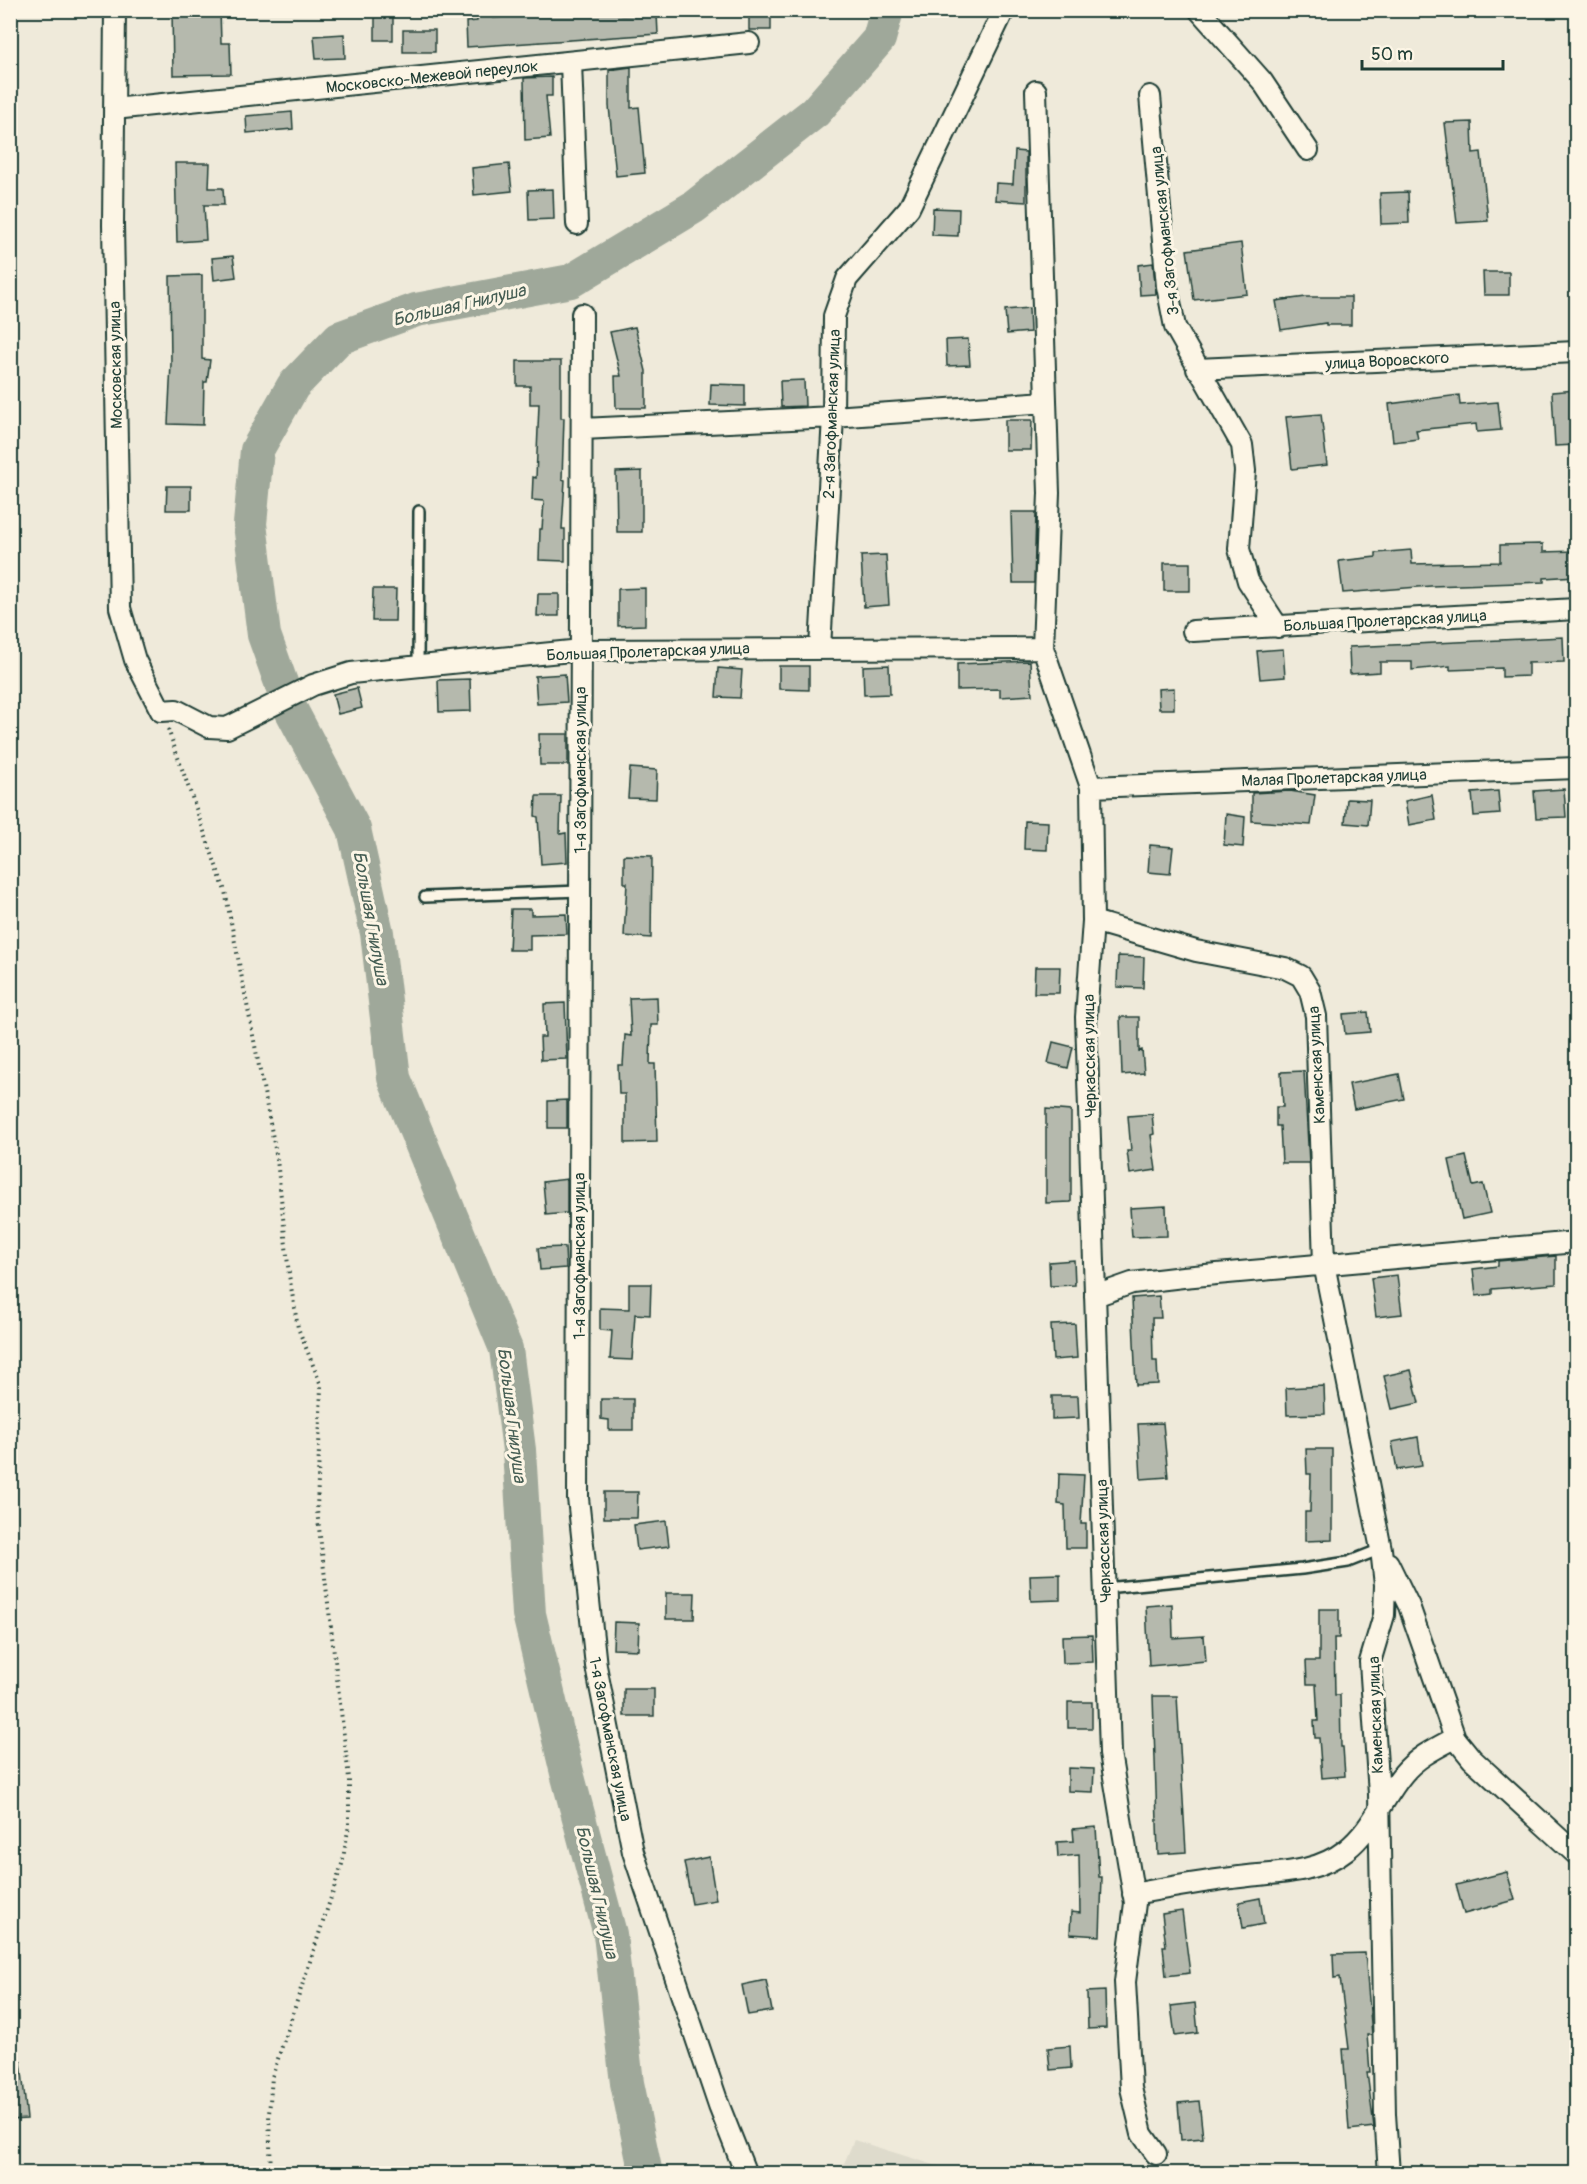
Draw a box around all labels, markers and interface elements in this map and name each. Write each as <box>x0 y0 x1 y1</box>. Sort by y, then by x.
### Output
scale bar <box>1362 33 1503 71</box>
text: 50 m <box>1371 43 1413 66</box>
street label: Московско-Межевой переулок <box>325 56 539 98</box>
street label: 3-я Загофманская улица <box>1146 145 1184 316</box>
water label: Большая Гнилуша <box>390 279 529 332</box>
street label: Московская улица <box>105 301 127 429</box>
street label: 2-я Загофманская улица <box>819 329 845 499</box>
street label: улица Воровского <box>1324 348 1450 374</box>
street label: Большая Пролетарская улица <box>1283 606 1487 636</box>
street label: Большая Пролетарская улица <box>546 638 750 666</box>
street label: 1-я Загофманская улица <box>571 686 591 854</box>
street label: Малая Пролетарская улица <box>1241 765 1427 791</box>
water label: Большая Гнилуша <box>347 849 394 988</box>
street label: Черкасская улица <box>1079 994 1101 1118</box>
street label: Каменская улица <box>1304 1006 1330 1124</box>
street label: 1-я Загофманская улица <box>570 1172 590 1340</box>
water label: Большая Гнилуша <box>492 1346 531 1485</box>
street label: Черкасская улица <box>1092 1479 1116 1603</box>
street label: 1-я Загофманская улица <box>584 1655 636 1823</box>
street label: Каменская улица <box>1364 1656 1388 1774</box>
water label: Большая Гнилуша <box>570 1823 623 1962</box>

